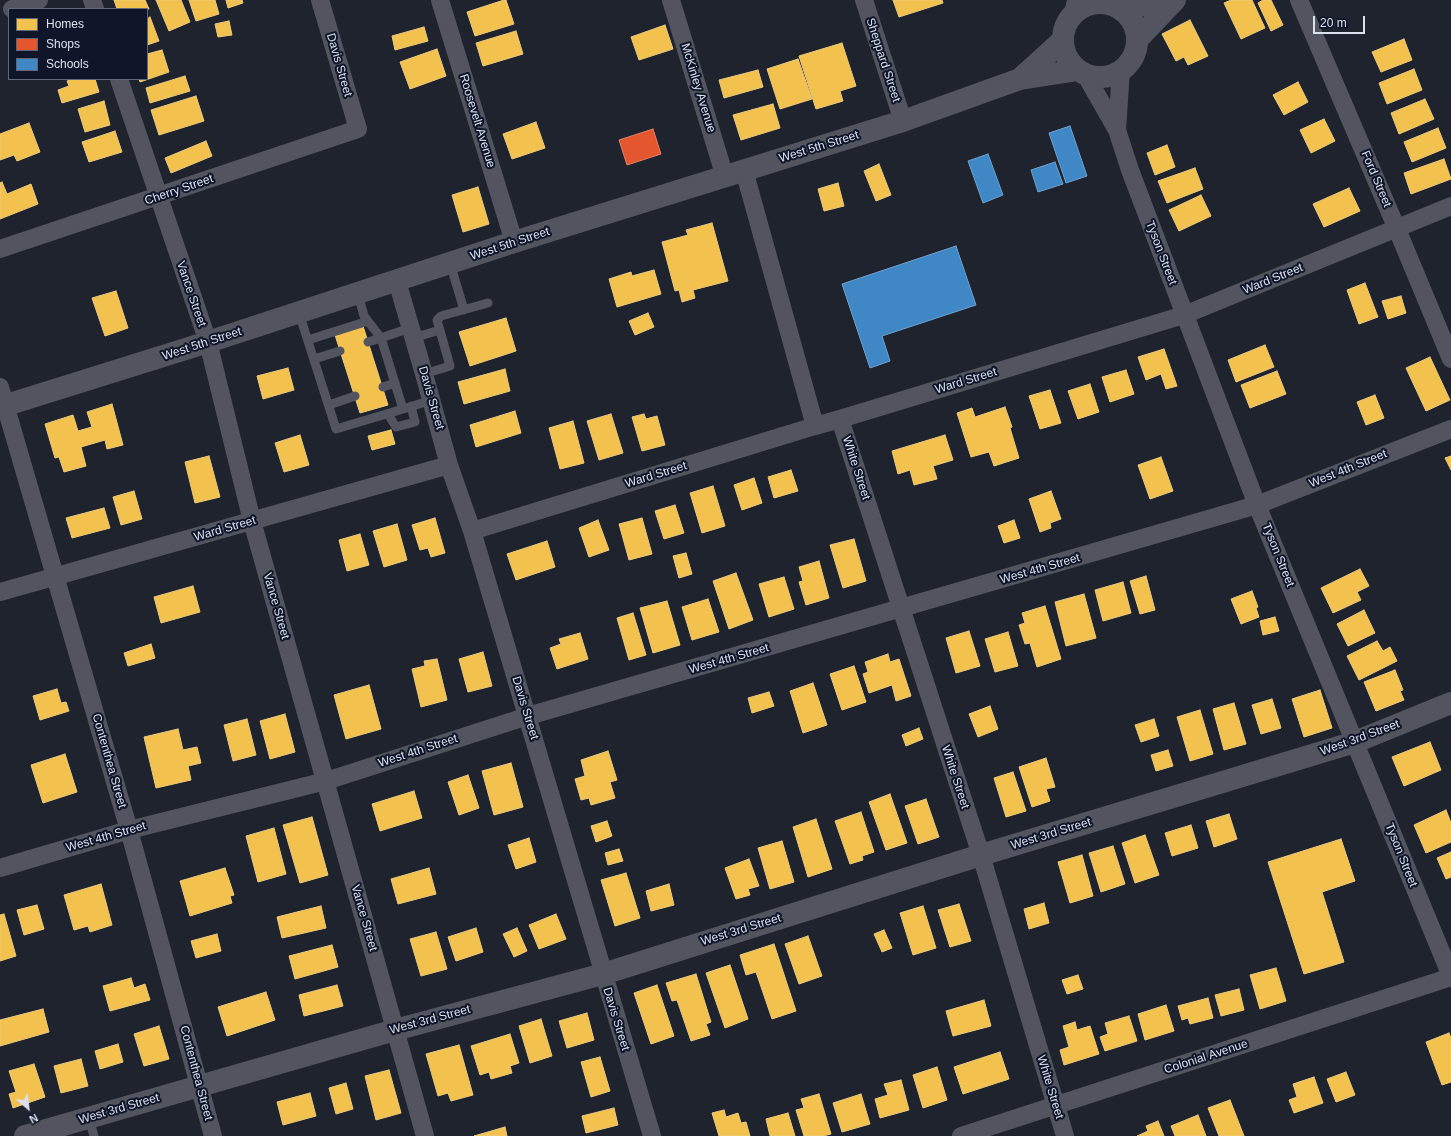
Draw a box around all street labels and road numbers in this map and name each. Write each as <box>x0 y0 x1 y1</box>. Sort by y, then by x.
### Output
street label: Sheppard Street <box>863 16 903 104</box>
street label: Davis Street <box>323 32 355 98</box>
street label: McKinley Avenue <box>678 42 718 134</box>
street label: Roosevelt Avenue <box>456 72 498 170</box>
street label: West 5th Street <box>777 128 861 166</box>
street label: Ford Street <box>1358 149 1394 209</box>
street label: Cherry Street <box>143 172 215 208</box>
street label: Tyson Street <box>1142 219 1180 287</box>
street label: West 5th Street <box>469 224 551 264</box>
street label: Vance Street <box>173 259 209 329</box>
street label: Ward Street <box>1241 260 1305 298</box>
street label: West 5th Street <box>161 324 243 364</box>
street label: Davis Street <box>415 365 447 431</box>
street label: Ward Street <box>933 365 999 397</box>
street label: White Street <box>839 434 873 502</box>
street label: West 4th Street <box>1307 447 1389 491</box>
street label: Ward Street <box>623 459 689 491</box>
street label: Ward Street <box>192 513 258 545</box>
street label: Tyson Street <box>1259 521 1297 589</box>
street label: West 4th Street <box>998 551 1082 587</box>
street label: Vance Street <box>260 571 292 641</box>
street label: West 4th Street <box>687 641 771 677</box>
street label: Davis Street <box>509 675 541 741</box>
street label: Contenthea Street <box>89 712 129 810</box>
street label: West 3rd Street <box>1318 717 1402 759</box>
street label: West 4th Street <box>377 731 459 771</box>
street label: White Street <box>938 743 972 811</box>
street label: West 3rd Street <box>1009 815 1093 853</box>
street label: West 4th Street <box>64 819 148 855</box>
street label: Tyson Street <box>1382 821 1420 889</box>
street label: Vance Street <box>348 883 380 953</box>
street label: West 3rd Street <box>699 911 783 949</box>
street label: Davis Street <box>600 986 632 1052</box>
street label: West 3rd Street <box>388 1002 472 1038</box>
street label: Contenthea Street <box>176 1024 216 1122</box>
street label: Colonial Avenue <box>1162 1037 1250 1077</box>
street label: White Street <box>1033 1053 1067 1121</box>
street label: West 3rd Street <box>77 1091 161 1127</box>

